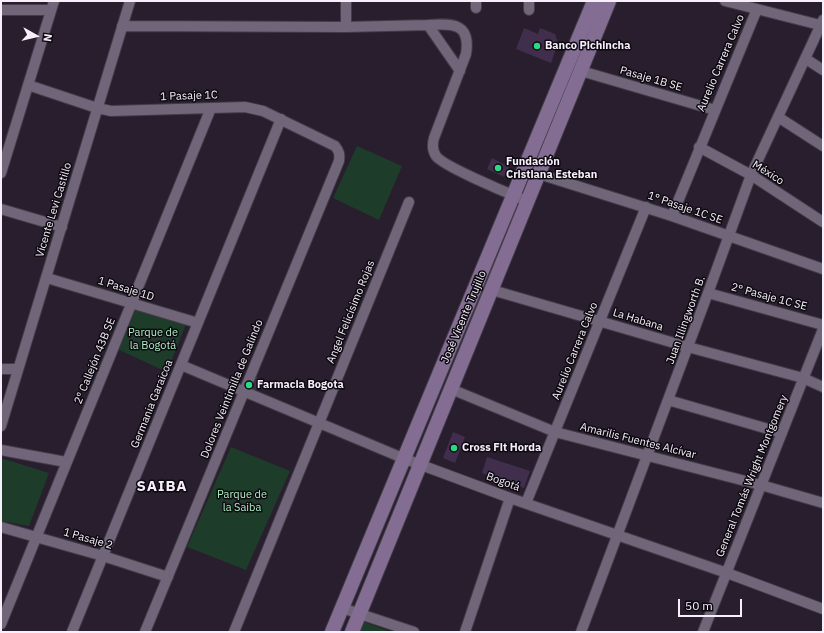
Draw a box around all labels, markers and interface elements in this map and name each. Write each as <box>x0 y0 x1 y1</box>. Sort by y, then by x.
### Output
street label: Aurelio Carrera Calvo <box>695 13 747 113</box>
north arrow <box>16 16 56 56</box>
text: N <box>40 33 55 43</box>
place label: Banco Pichincha <box>545 39 630 53</box>
marker: Banco Pichincha <box>532 41 542 51</box>
street label: Pasaje 1B SE <box>618 64 684 94</box>
street label: 1 Pasaje 1C <box>160 88 218 104</box>
place label: Fundación Cristiana Esteban <box>506 155 597 181</box>
street label: México <box>750 158 786 188</box>
street label: Vicente Levi Castillo <box>33 161 75 259</box>
marker: Fundación Cristiana Esteban <box>493 163 503 173</box>
street label: 1° Pasaje 1C SE <box>646 189 724 227</box>
street label: Angel Felicísimo Rojas <box>324 258 378 366</box>
street label: José Vicente Trujillo <box>439 269 489 365</box>
street label: 1 Pasaje 1D <box>96 274 156 304</box>
street label: Juan Illingworth B. <box>664 274 708 366</box>
street label: 2° Pasaje 1C SE <box>730 281 808 313</box>
street label: Aurelio Carrera Calvo <box>549 300 601 402</box>
street label: La Habana <box>611 306 665 334</box>
street label: 2º Callejón 43B SE <box>72 316 118 406</box>
street label: Dolores Veintimilla de Galindo <box>198 318 266 460</box>
park label: Parque de la Bogotá <box>128 326 178 352</box>
street label: Germania Garaicoa <box>128 358 176 450</box>
place label: Farmacia Bogota <box>257 378 344 392</box>
marker: Farmacia Bogota <box>244 380 254 390</box>
street label: General Tomás Wright Montgomery <box>713 393 791 559</box>
street label: Amarilis Fuentes Alcívar <box>579 420 697 462</box>
place label: Cross Fit Horda <box>462 441 541 455</box>
marker: Cross Fit Horda <box>449 443 459 453</box>
street label: Bogotá <box>484 470 522 494</box>
district label: SAIBA <box>136 478 188 496</box>
park label: Parque de la Saiba <box>217 488 267 514</box>
street label: 1 Pasaje 2 <box>62 526 114 552</box>
scale bar <box>680 591 744 617</box>
text: 50 m <box>685 598 713 613</box>

